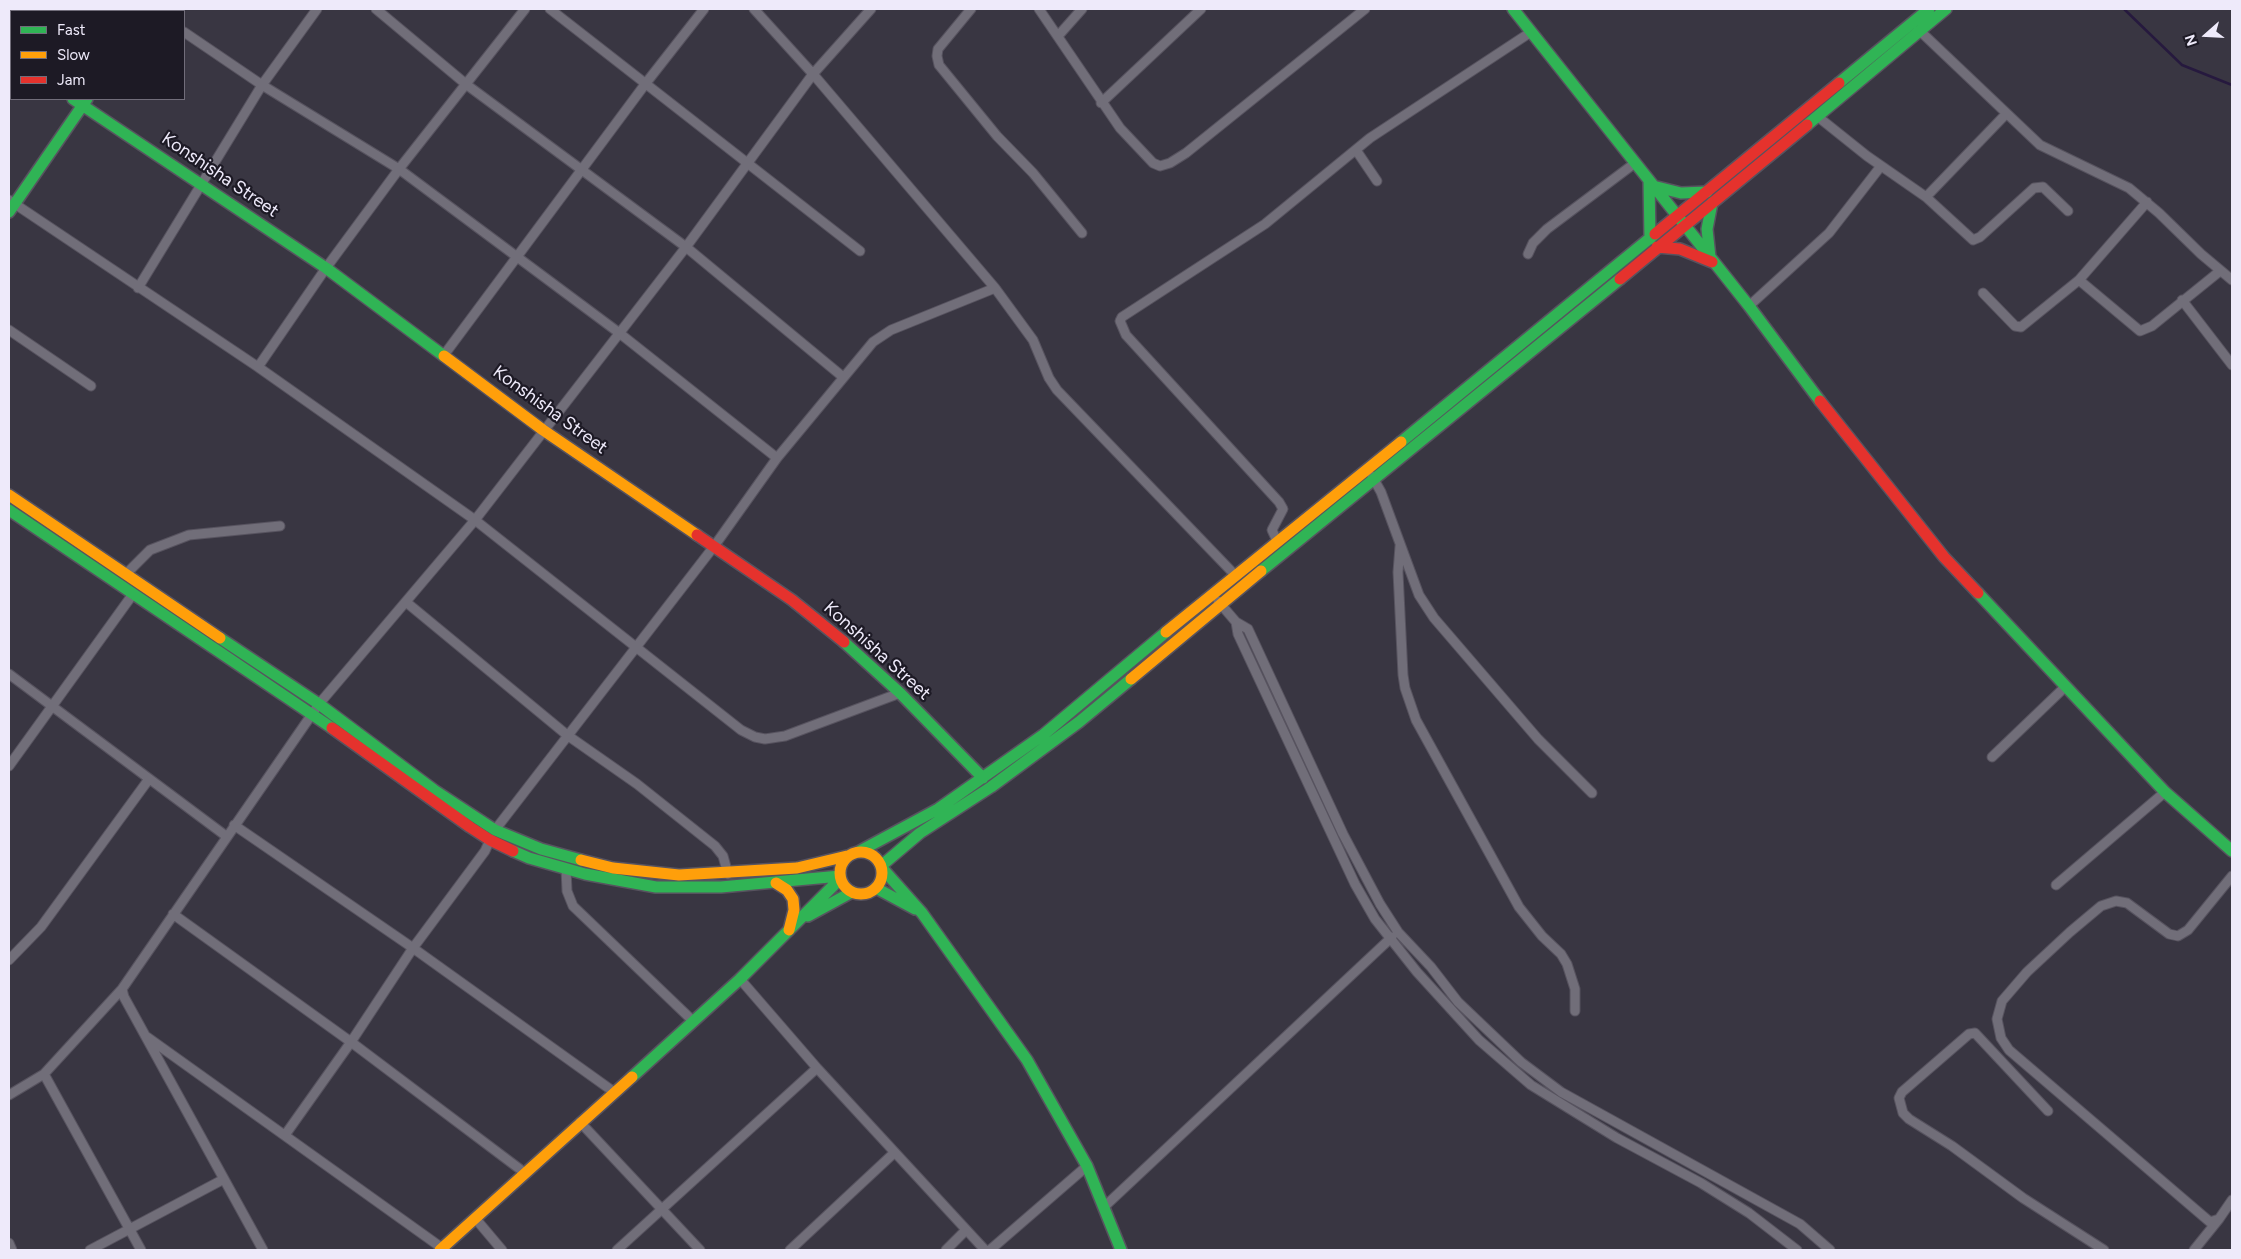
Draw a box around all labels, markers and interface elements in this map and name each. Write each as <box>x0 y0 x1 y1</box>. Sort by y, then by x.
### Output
legend <box>10 10 185 100</box>
north arrow <box>2181 10 2231 60</box>
text: Fast <box>57 21 85 39</box>
text: N <box>2182 32 2201 48</box>
text: Slow <box>57 46 90 64</box>
text: Jam <box>57 71 85 89</box>
street label: Konshisha Street <box>157 128 283 222</box>
street label: Konshisha Street <box>488 361 612 459</box>
street label: Konshisha Street <box>819 597 935 705</box>

